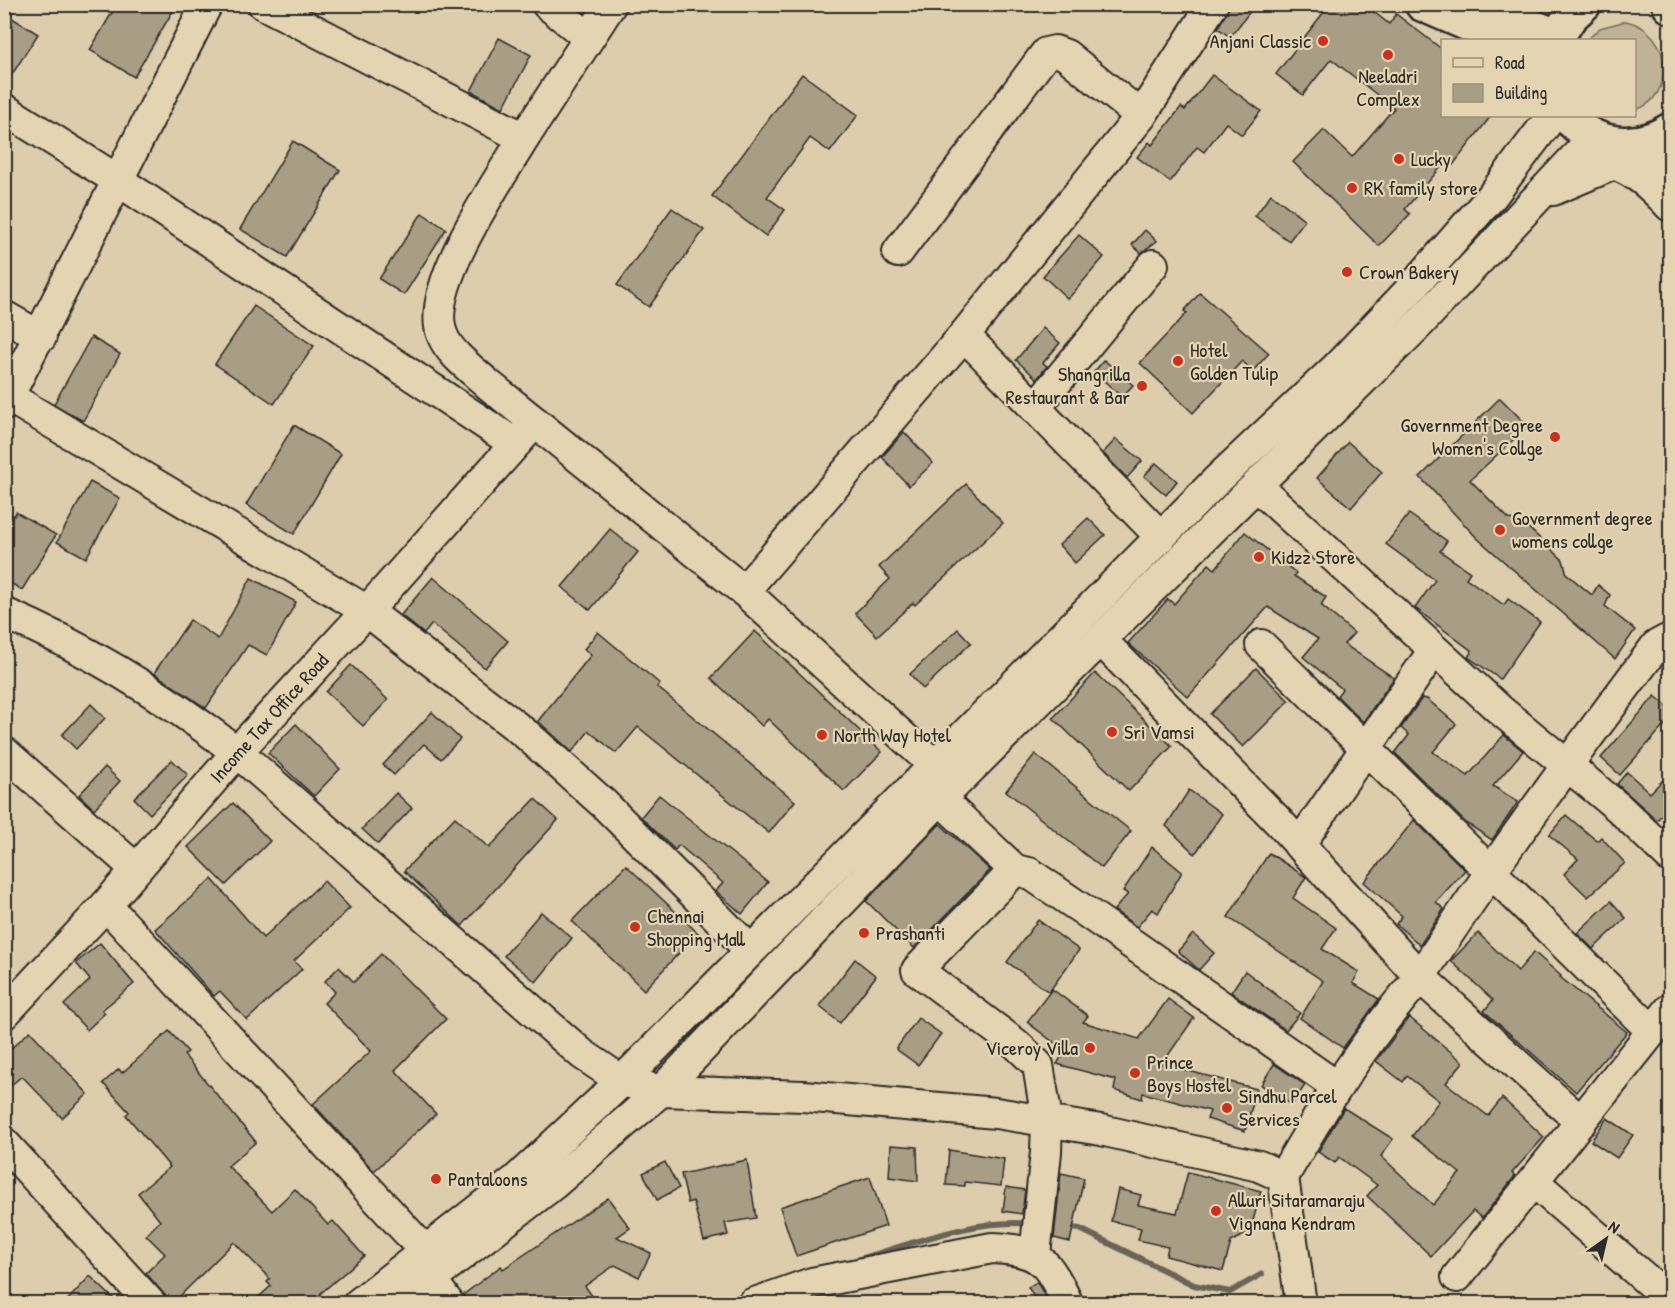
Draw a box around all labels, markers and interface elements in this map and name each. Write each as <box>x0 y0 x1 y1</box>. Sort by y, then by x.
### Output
place label: Anjani Classic <box>1210 27 1311 54</box>
marker: Anjani Classic <box>1316 34 1330 48</box>
legend <box>1441 39 1636 117</box>
marker: Neeladri Complex <box>1381 48 1395 62</box>
text: Road <box>1495 50 1525 75</box>
place label: Neeladri Complex <box>1356 62 1420 112</box>
text: Building <box>1495 80 1547 105</box>
place label: Lucky <box>1411 145 1451 172</box>
marker: Lucky <box>1392 152 1406 166</box>
place label: RK family store <box>1364 174 1478 201</box>
marker: RK family store <box>1345 181 1359 195</box>
place label: Crown Bakery <box>1359 258 1459 285</box>
marker: Crown Bakery <box>1340 265 1354 279</box>
place label: Hotel Golden Tulip <box>1190 336 1279 386</box>
marker: Hotel Golden Tulip <box>1171 354 1185 368</box>
place label: Shangrilla Restaurant & Bar <box>1006 360 1130 410</box>
marker: Shangrilla Restaurant & Bar <box>1135 379 1149 393</box>
place label: Government Degree Women's Collge <box>1401 411 1543 461</box>
marker: Government Degree Women's Collge <box>1548 430 1562 444</box>
place label: Government degree womens collge <box>1512 504 1653 554</box>
marker: Government degree womens collge <box>1493 523 1507 537</box>
place label: Kidzz Store <box>1271 543 1355 570</box>
marker: Kidzz Store <box>1252 550 1266 564</box>
street label: Income Tax Office Road <box>203 647 334 788</box>
place label: Sri Vamsi <box>1124 718 1195 745</box>
place label: North Way Hotel <box>834 721 952 748</box>
marker: Sri Vamsi <box>1105 725 1119 739</box>
marker: North Way Hotel <box>815 728 829 742</box>
place label: Chennai Shopping Mall <box>647 902 746 952</box>
place label: Prashanti <box>876 919 946 946</box>
marker: Chennai Shopping Mall <box>628 920 642 934</box>
marker: Prashanti <box>857 926 871 940</box>
place label: Viceroy Villa <box>986 1034 1078 1061</box>
marker: Viceroy Villa <box>1083 1041 1097 1055</box>
place label: Prince Boys Hostel <box>1147 1048 1232 1098</box>
marker: Prince Boys Hostel <box>1128 1066 1142 1080</box>
place label: Sindhu Parcel Services <box>1239 1082 1337 1132</box>
marker: Sindhu Parcel Services <box>1220 1101 1234 1115</box>
place label: Pantaloons <box>448 1165 528 1192</box>
marker: Pantaloons <box>429 1172 443 1186</box>
place label: Alluri Sitaramaraju Vignana Kendram <box>1228 1186 1365 1236</box>
marker: Alluri Sitaramaraju Vignana Kendram <box>1209 1204 1223 1218</box>
north arrow <box>1576 1209 1636 1269</box>
text: N <box>1605 1215 1624 1238</box>

